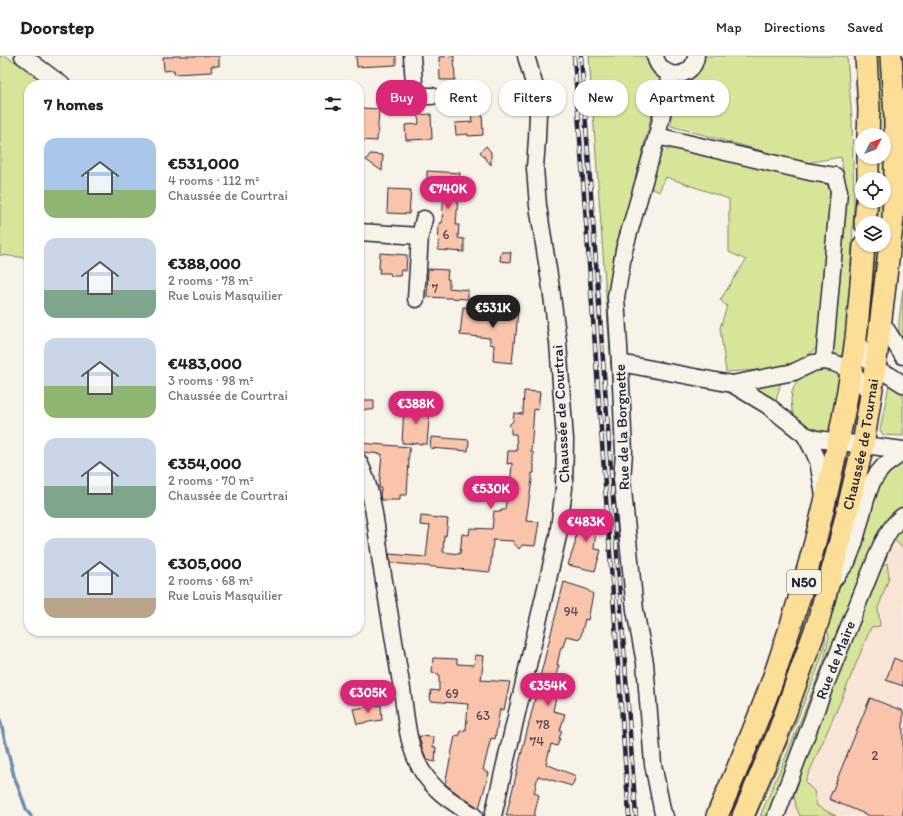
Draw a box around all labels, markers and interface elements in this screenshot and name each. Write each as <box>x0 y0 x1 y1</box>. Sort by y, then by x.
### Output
text: Doorstep <box>20 16 94 39</box>
text: Map <box>716 19 742 36</box>
text: Directions <box>764 19 825 36</box>
text: Saved <box>847 19 883 36</box>
chip: Buy <box>376 80 427 116</box>
chip: Rent <box>435 80 491 116</box>
chip: Filters <box>499 80 566 116</box>
chip: New <box>574 80 628 116</box>
chip: Apartment <box>636 80 729 116</box>
icon: filters <box>322 93 344 115</box>
text: 7 homes <box>44 94 104 114</box>
north arrow <box>855 128 891 164</box>
map controls <box>855 128 891 252</box>
text: €531,000 <box>168 153 239 173</box>
icon: home <box>76 154 124 202</box>
button: locate <box>855 172 891 208</box>
text: 4 rooms · 112 m² <box>168 173 259 188</box>
pin: €740K <box>420 176 476 210</box>
text: €740K <box>429 181 467 196</box>
text: Chaussée de Courtrai <box>168 188 288 203</box>
button: layers <box>855 216 891 252</box>
house number: 6 <box>443 227 450 242</box>
text: €388,000 <box>168 253 241 273</box>
icon: home <box>76 254 124 302</box>
text: 2 rooms · 78 m² <box>168 273 253 288</box>
house number: 7 <box>432 281 439 296</box>
text: Rue Louis Masquilier <box>168 288 282 303</box>
pin: €531K <box>465 295 521 329</box>
text: €531K <box>475 300 511 315</box>
street label: Chaussée de Courtrai <box>548 345 574 483</box>
text: €483,000 <box>168 353 242 373</box>
icon: home <box>76 354 124 402</box>
street label: Rue de la Borgnette <box>611 364 633 490</box>
text: 3 rooms · 98 m² <box>168 373 254 388</box>
street label: Chaussée de Tournai <box>839 377 882 512</box>
text: Chaussée de Courtrai <box>168 388 288 403</box>
pin: €388K <box>388 391 444 425</box>
text: €388K <box>397 396 435 411</box>
text: €354,000 <box>168 453 242 473</box>
icon: home <box>76 454 124 502</box>
text: 2 rooms · 70 m² <box>168 473 254 488</box>
pin: €530K <box>463 476 519 510</box>
text: €530K <box>472 481 510 496</box>
text: Chaussée de Courtrai <box>168 488 288 503</box>
pin: €483K <box>558 509 614 543</box>
text: €483K <box>567 514 605 529</box>
text: €305,000 <box>168 553 242 573</box>
icon: home <box>76 554 124 602</box>
road number: N50 <box>787 570 821 594</box>
text: 2 rooms · 68 m² <box>168 573 253 588</box>
text: Rue Louis Masquilier <box>168 588 282 603</box>
house number: 94 <box>564 604 578 619</box>
street label: Rue de Maire <box>812 618 859 702</box>
pin: €354K <box>520 673 576 707</box>
text: €354K <box>529 678 567 693</box>
pin: €305K <box>340 680 396 714</box>
text: €305K <box>349 685 387 700</box>
house number: 69 <box>445 686 459 701</box>
house number: 63 <box>476 708 490 723</box>
house number: 78 <box>536 717 550 732</box>
house number: 74 <box>530 734 544 749</box>
house number: 2 <box>872 748 879 763</box>

